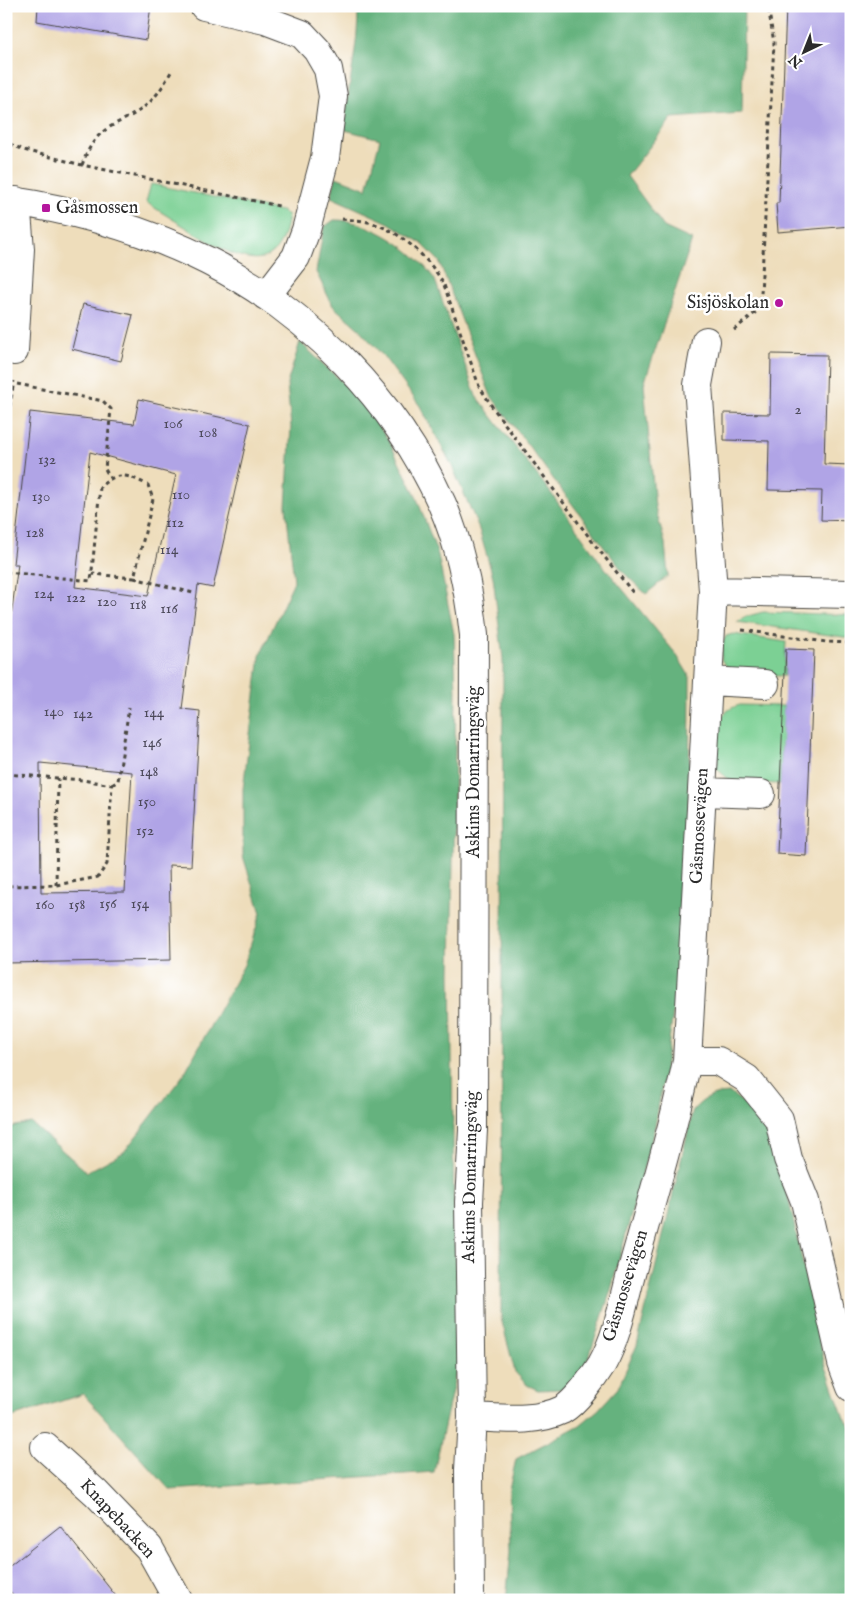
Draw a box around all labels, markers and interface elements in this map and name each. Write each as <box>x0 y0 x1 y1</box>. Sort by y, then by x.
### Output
north arrow <box>780 28 830 78</box>
text: N <box>785 50 807 72</box>
place label: Gåsmossen <box>56 197 139 220</box>
marker: Gåsmossen <box>40 202 52 214</box>
place label: Sisjöskolan <box>687 292 769 315</box>
marker: Sisjöskolan <box>773 297 785 309</box>
house number: 2 <box>794 400 802 419</box>
house number: 106 <box>163 414 183 433</box>
house number: 108 <box>199 423 218 442</box>
house number: 132 <box>38 450 56 469</box>
house number: 110 <box>172 485 190 504</box>
house number: 130 <box>32 487 50 506</box>
house number: 112 <box>166 513 184 532</box>
house number: 128 <box>26 523 44 542</box>
house number: 114 <box>160 540 179 559</box>
house number: 124 <box>34 584 55 603</box>
house number: 122 <box>66 588 86 607</box>
house number: 120 <box>97 592 117 611</box>
house number: 118 <box>129 595 147 614</box>
house number: 116 <box>160 599 178 618</box>
street label: Askims Domarringsväg <box>463 686 486 859</box>
house number: 140 <box>44 702 64 721</box>
house number: 144 <box>144 703 165 722</box>
house number: 142 <box>73 704 93 723</box>
house number: 146 <box>142 733 162 752</box>
house number: 148 <box>140 762 159 781</box>
street label: Gåsmossevägen <box>685 767 715 885</box>
house number: 150 <box>138 792 156 811</box>
house number: 152 <box>136 821 154 840</box>
house number: 156 <box>99 894 117 913</box>
house number: 154 <box>131 894 150 913</box>
house number: 160 <box>35 895 55 914</box>
house number: 158 <box>69 895 86 914</box>
street label: Askims Domarringsväg <box>458 1091 484 1264</box>
street label: Gåsmossevägen <box>598 1227 654 1345</box>
street label: Knapebacken <box>74 1474 160 1564</box>

